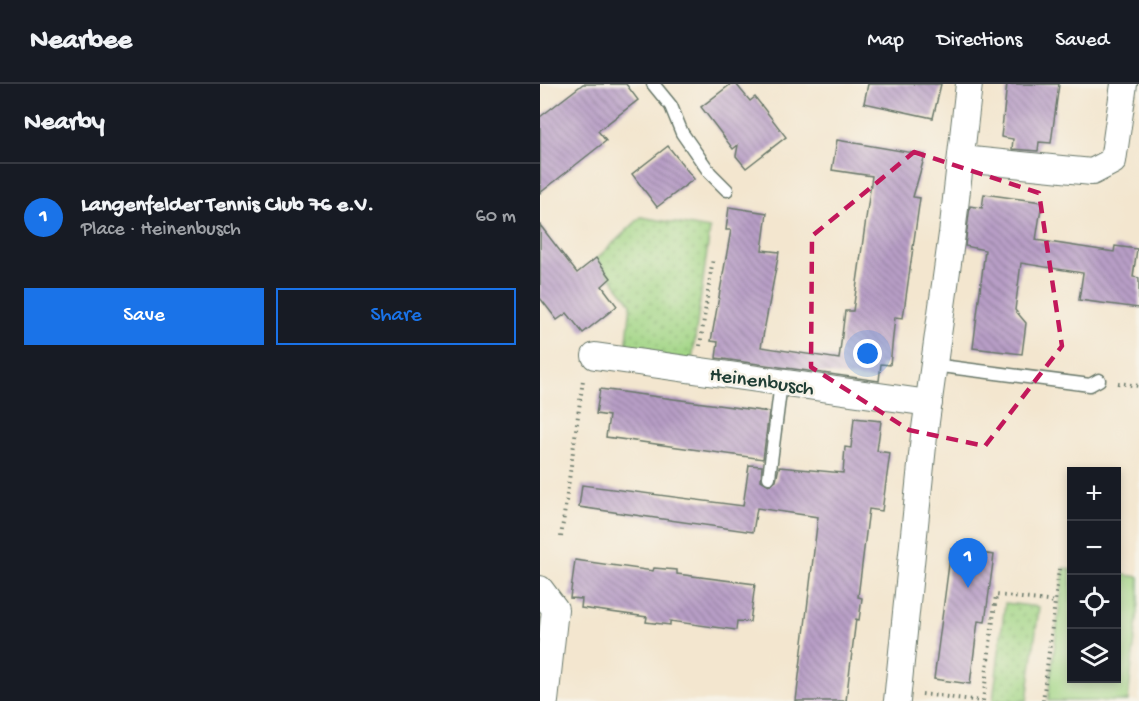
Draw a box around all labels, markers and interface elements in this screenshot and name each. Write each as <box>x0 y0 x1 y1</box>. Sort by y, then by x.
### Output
text: Nearbee <box>30 25 132 58</box>
text: Map <box>867 29 904 54</box>
text: Directions <box>937 29 1022 54</box>
text: Saved <box>1055 29 1109 54</box>
text: Nearby <box>24 108 105 139</box>
text: Langenfelder Tennis Club 76 e.V. <box>81 193 374 219</box>
text: 1 <box>39 206 48 229</box>
text: 60 m <box>476 206 516 229</box>
text: Place · Heinenbusch <box>81 219 241 242</box>
button: Save <box>24 288 264 345</box>
button: Share <box>276 288 516 345</box>
your location <box>853 339 882 368</box>
street label: Heinenbusch <box>708 364 815 403</box>
map controls <box>1067 467 1121 683</box>
button: + <box>1067 467 1121 521</box>
button: − <box>1067 521 1121 575</box>
pin: 1 <box>948 538 988 588</box>
button: locate <box>1067 575 1121 629</box>
button: layers <box>1067 629 1121 683</box>

